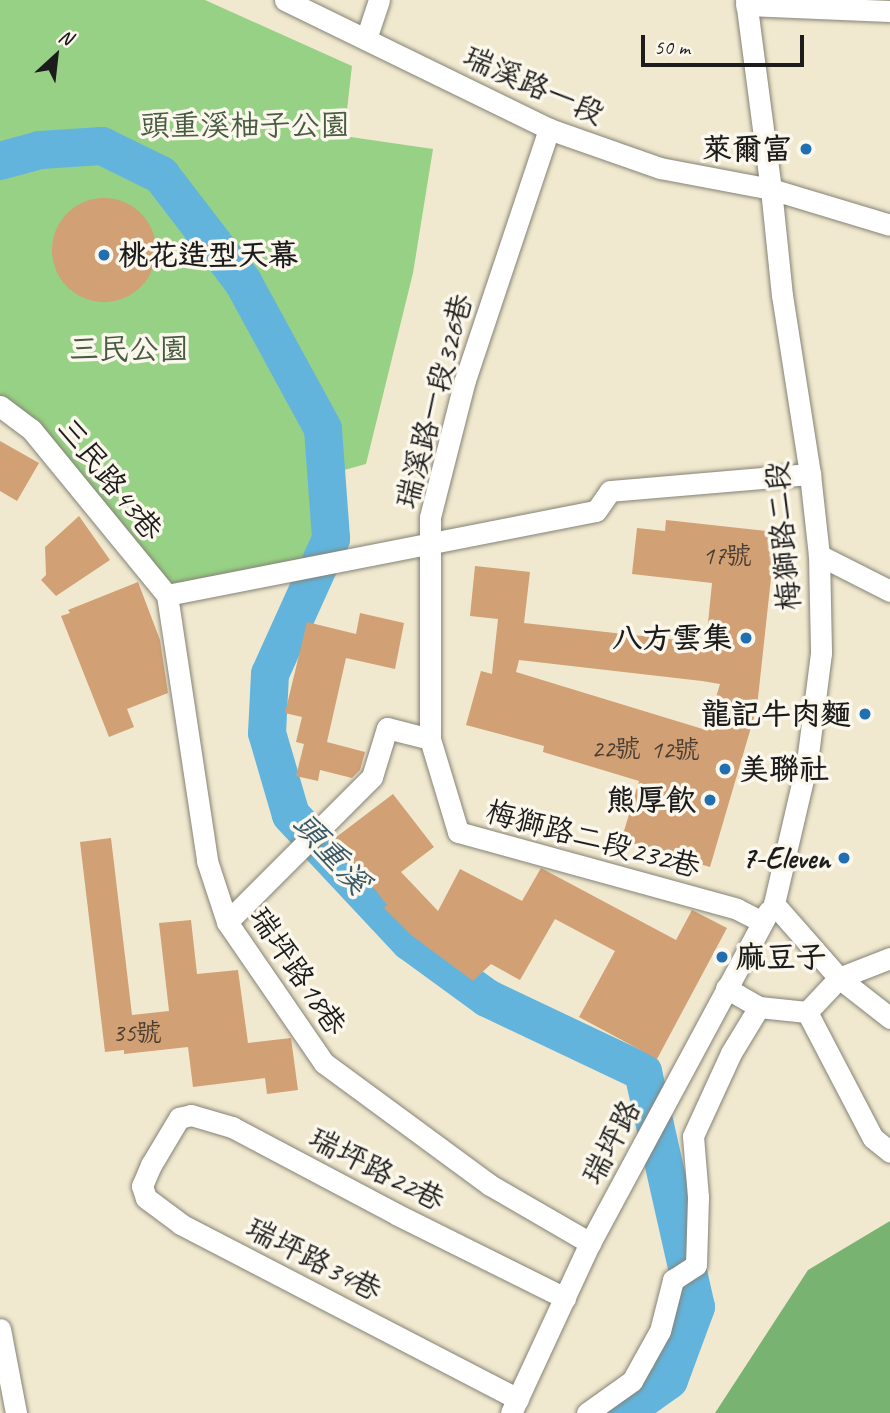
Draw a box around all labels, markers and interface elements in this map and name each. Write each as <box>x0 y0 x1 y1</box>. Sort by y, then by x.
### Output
north arrow <box>21 21 91 91</box>
scale bar <box>645 21 808 65</box>
text: N <box>55 24 76 51</box>
text: 50 m <box>654 34 690 60</box>
street label: 瑞溪路一段 <box>458 38 610 132</box>
park label: 頭重溪柚子公園 <box>140 107 350 143</box>
place label: 萊爾富 <box>702 131 792 167</box>
marker: 萊爾富 <box>798 141 814 157</box>
place label: 桃花造型天幕 <box>118 237 298 273</box>
marker: 桃花造型天幕 <box>96 247 112 263</box>
street label: 瑞溪路一段326巷 <box>388 290 480 512</box>
park label: 三民公園 <box>69 331 189 367</box>
street label: 三民路43巷 <box>50 411 170 547</box>
street label: 梅獅路二段 <box>759 460 807 612</box>
house number: 17號 <box>702 540 752 572</box>
place label: 八方雲集 <box>612 620 732 656</box>
marker: 八方雲集 <box>738 630 754 646</box>
place label: 龍記牛肉麵 <box>701 696 851 732</box>
marker: 龍記牛肉麵 <box>857 706 873 722</box>
house number: 22號 <box>591 733 641 765</box>
house number: 12號 <box>650 734 700 766</box>
place label: 美聯社 <box>739 751 829 787</box>
marker: 美聯社 <box>717 761 733 777</box>
place label: 熊厚飲 <box>606 782 696 818</box>
marker: 熊厚飲 <box>702 792 718 808</box>
street label: 梅獅路二段232巷 <box>482 793 704 885</box>
water label: 頭重溪 <box>285 805 377 903</box>
place label: 7-Eleven <box>742 840 830 876</box>
marker: 7-Eleven <box>836 850 852 866</box>
street label: 瑞坪路18巷 <box>242 900 354 1042</box>
place label: 麻豆子 <box>736 939 826 975</box>
marker: 麻豆子 <box>714 949 730 965</box>
house number: 35號 <box>112 1017 162 1049</box>
street label: 瑞坪路 <box>574 1094 648 1190</box>
street label: 瑞坪路22巷 <box>303 1120 451 1218</box>
street label: 瑞坪路34巷 <box>240 1210 388 1308</box>

